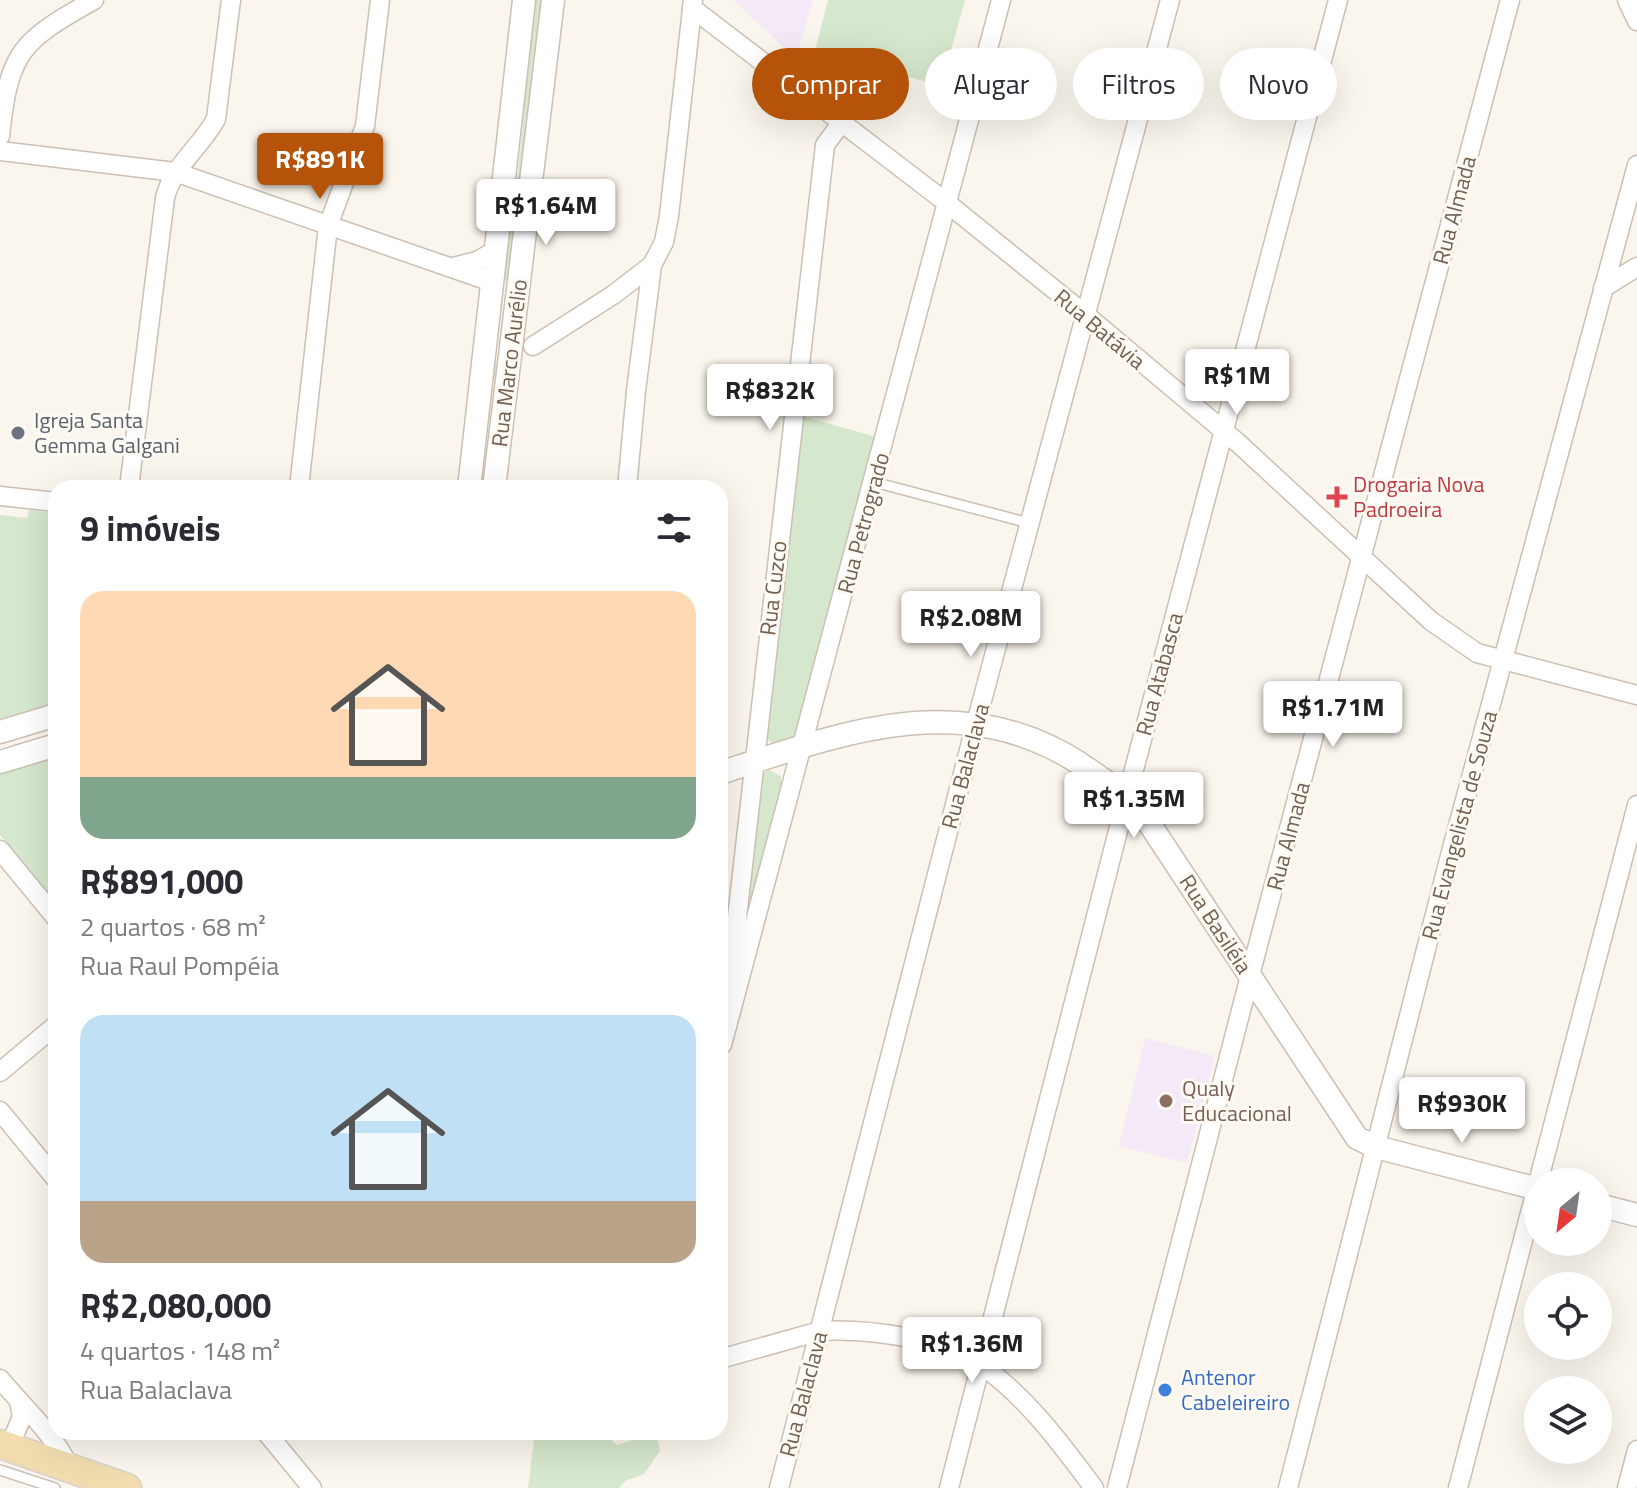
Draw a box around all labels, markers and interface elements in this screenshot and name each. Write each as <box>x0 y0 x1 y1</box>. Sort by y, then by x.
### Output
chip: Comprar <box>752 48 909 120</box>
chip: Alugar <box>925 48 1057 120</box>
chip: Filtros <box>1073 48 1204 120</box>
chip: Novo <box>1220 48 1337 120</box>
pin: R$891K <box>255 133 385 201</box>
text: R$891K <box>275 139 365 178</box>
street label: Rua Almada <box>1423 152 1485 268</box>
pin: R$1.64M <box>472 179 620 247</box>
text: R$1.64M <box>494 185 598 224</box>
street label: Rua Marco Aurélio <box>482 277 536 449</box>
street label: Rua Batávia <box>1047 280 1153 378</box>
pin: R$1M <box>1190 349 1284 417</box>
text: R$1M <box>1203 355 1271 394</box>
pin: R$832K <box>705 364 835 432</box>
text: R$832K <box>725 370 815 409</box>
place label: Igreja Santa Gemma Galgani <box>34 403 180 462</box>
marker: Igreja Santa Gemma Galgani <box>9 424 27 442</box>
street label: Rua Petrogrado <box>828 449 898 597</box>
place label: Drogaria Nova Padroeira <box>1353 467 1484 526</box>
marker: Drogaria Nova Padroeira <box>1328 488 1346 506</box>
text: 9 imóveis <box>80 502 221 554</box>
icon: filters <box>652 506 696 550</box>
street label: Rua Cuzco <box>750 539 796 637</box>
pin: R$2.08M <box>897 591 1045 659</box>
text: R$2.08M <box>919 597 1023 636</box>
street label: Rua Atabasca <box>1126 609 1192 739</box>
icon: home <box>316 643 460 787</box>
pin: R$1.71M <box>1259 681 1407 749</box>
text: R$1.71M <box>1281 687 1385 726</box>
street label: Rua Balaclava <box>932 699 998 833</box>
street label: Rua Evangelista de Souza <box>1412 707 1506 943</box>
pin: R$1.35M <box>1060 772 1208 840</box>
text: R$1.35M <box>1082 778 1186 817</box>
street label: Rua Almada <box>1257 778 1319 894</box>
text: R$891,000 <box>80 855 243 907</box>
street label: Rua Basiléia <box>1171 867 1261 981</box>
text: 2 quartos · 68 m² <box>80 907 266 946</box>
text: Rua Raul Pompéia <box>80 946 279 985</box>
icon: home <box>316 1067 460 1211</box>
place label: Qualy Educacional <box>1182 1071 1292 1130</box>
pin: R$930K <box>1397 1077 1527 1145</box>
text: R$930K <box>1417 1083 1507 1122</box>
marker: Qualy Educacional <box>1157 1092 1175 1110</box>
north arrow <box>1524 1168 1612 1256</box>
map controls <box>1524 1168 1612 1464</box>
button: locate <box>1524 1272 1612 1360</box>
text: R$2,080,000 <box>80 1279 271 1331</box>
pin: R$1.36M <box>898 1317 1046 1385</box>
text: R$1.36M <box>920 1323 1024 1362</box>
street label: Rua Balaclava <box>770 1327 836 1461</box>
text: 4 quartos · 148 m² <box>80 1331 280 1370</box>
place label: Antenor Cabeleireiro <box>1181 1360 1290 1419</box>
text: Rua Balaclava <box>80 1370 232 1409</box>
button: layers <box>1524 1376 1612 1464</box>
marker: Antenor Cabeleireiro <box>1156 1381 1174 1399</box>

